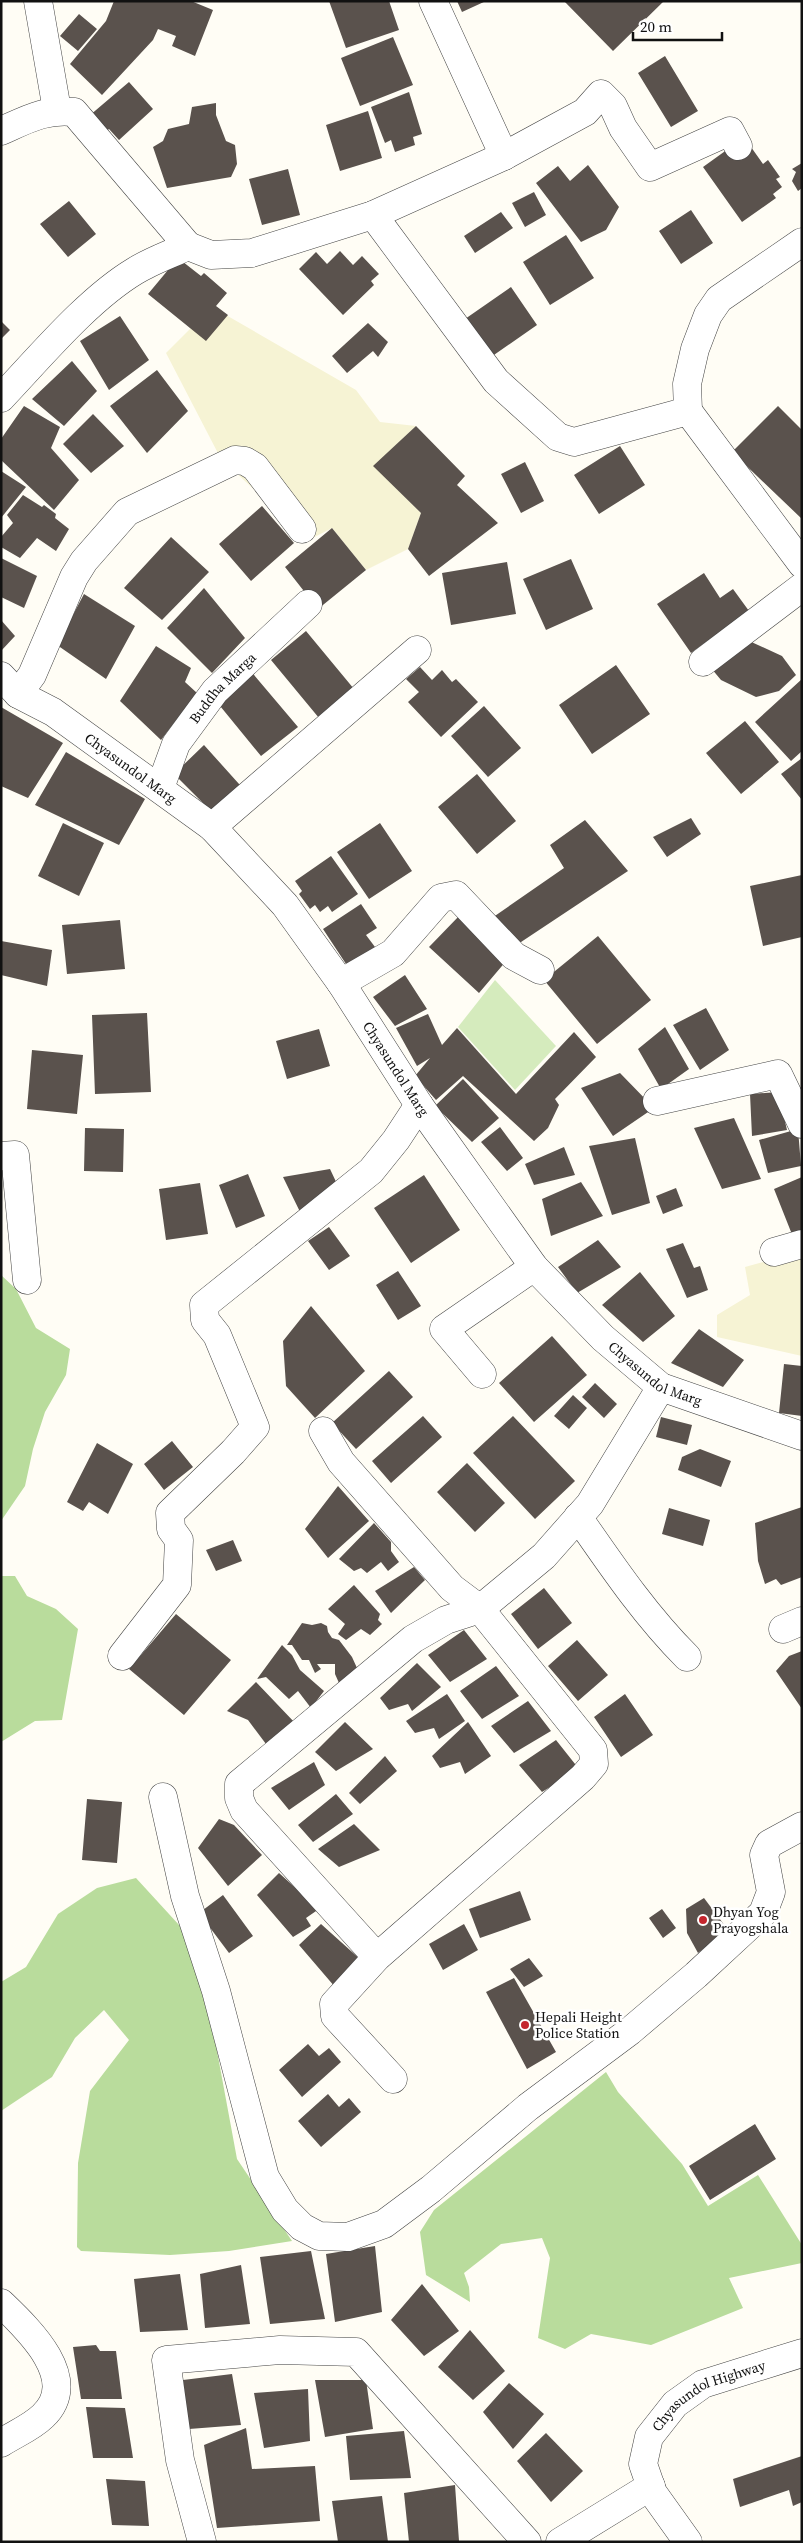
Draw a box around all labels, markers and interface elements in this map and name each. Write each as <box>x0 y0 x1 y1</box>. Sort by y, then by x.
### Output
scale bar <box>633 10 722 42</box>
text: 20 m <box>640 16 672 37</box>
street label: Buddha Marga <box>184 647 261 727</box>
street label: Chyasundol Marg <box>81 728 181 808</box>
street label: Chyasundol Marg <box>358 1017 434 1120</box>
street label: Chyasundol Marg <box>604 1337 705 1411</box>
place label: Dhyan Yog Prayogshala <box>713 1902 789 1938</box>
marker: Dhyan Yog Prayogshala <box>697 1914 709 1926</box>
place label: Hepali Height Police Station <box>535 2007 622 2043</box>
marker: Hepali Height Police Station <box>519 2019 531 2031</box>
street label: Chyasundol Highway <box>647 2355 769 2436</box>

